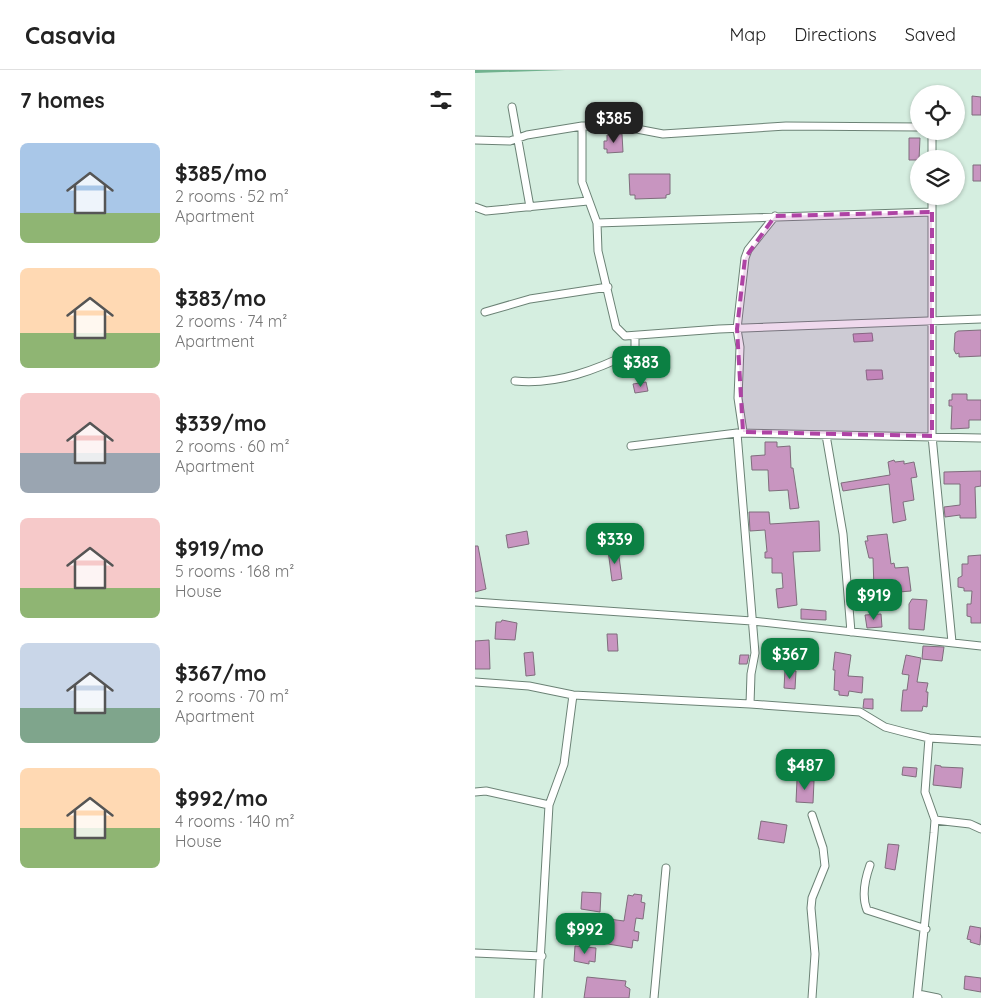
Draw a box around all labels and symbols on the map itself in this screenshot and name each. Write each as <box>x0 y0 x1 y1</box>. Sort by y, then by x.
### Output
pin: $385 <box>584 102 644 144</box>
pin: $383 <box>611 346 671 388</box>
pin: $339 <box>585 522 645 565</box>
pin: $919 <box>844 578 904 621</box>
pin: $367 <box>760 638 820 680</box>
pin: $487 <box>775 748 835 791</box>
pin: $992 <box>555 912 615 955</box>

